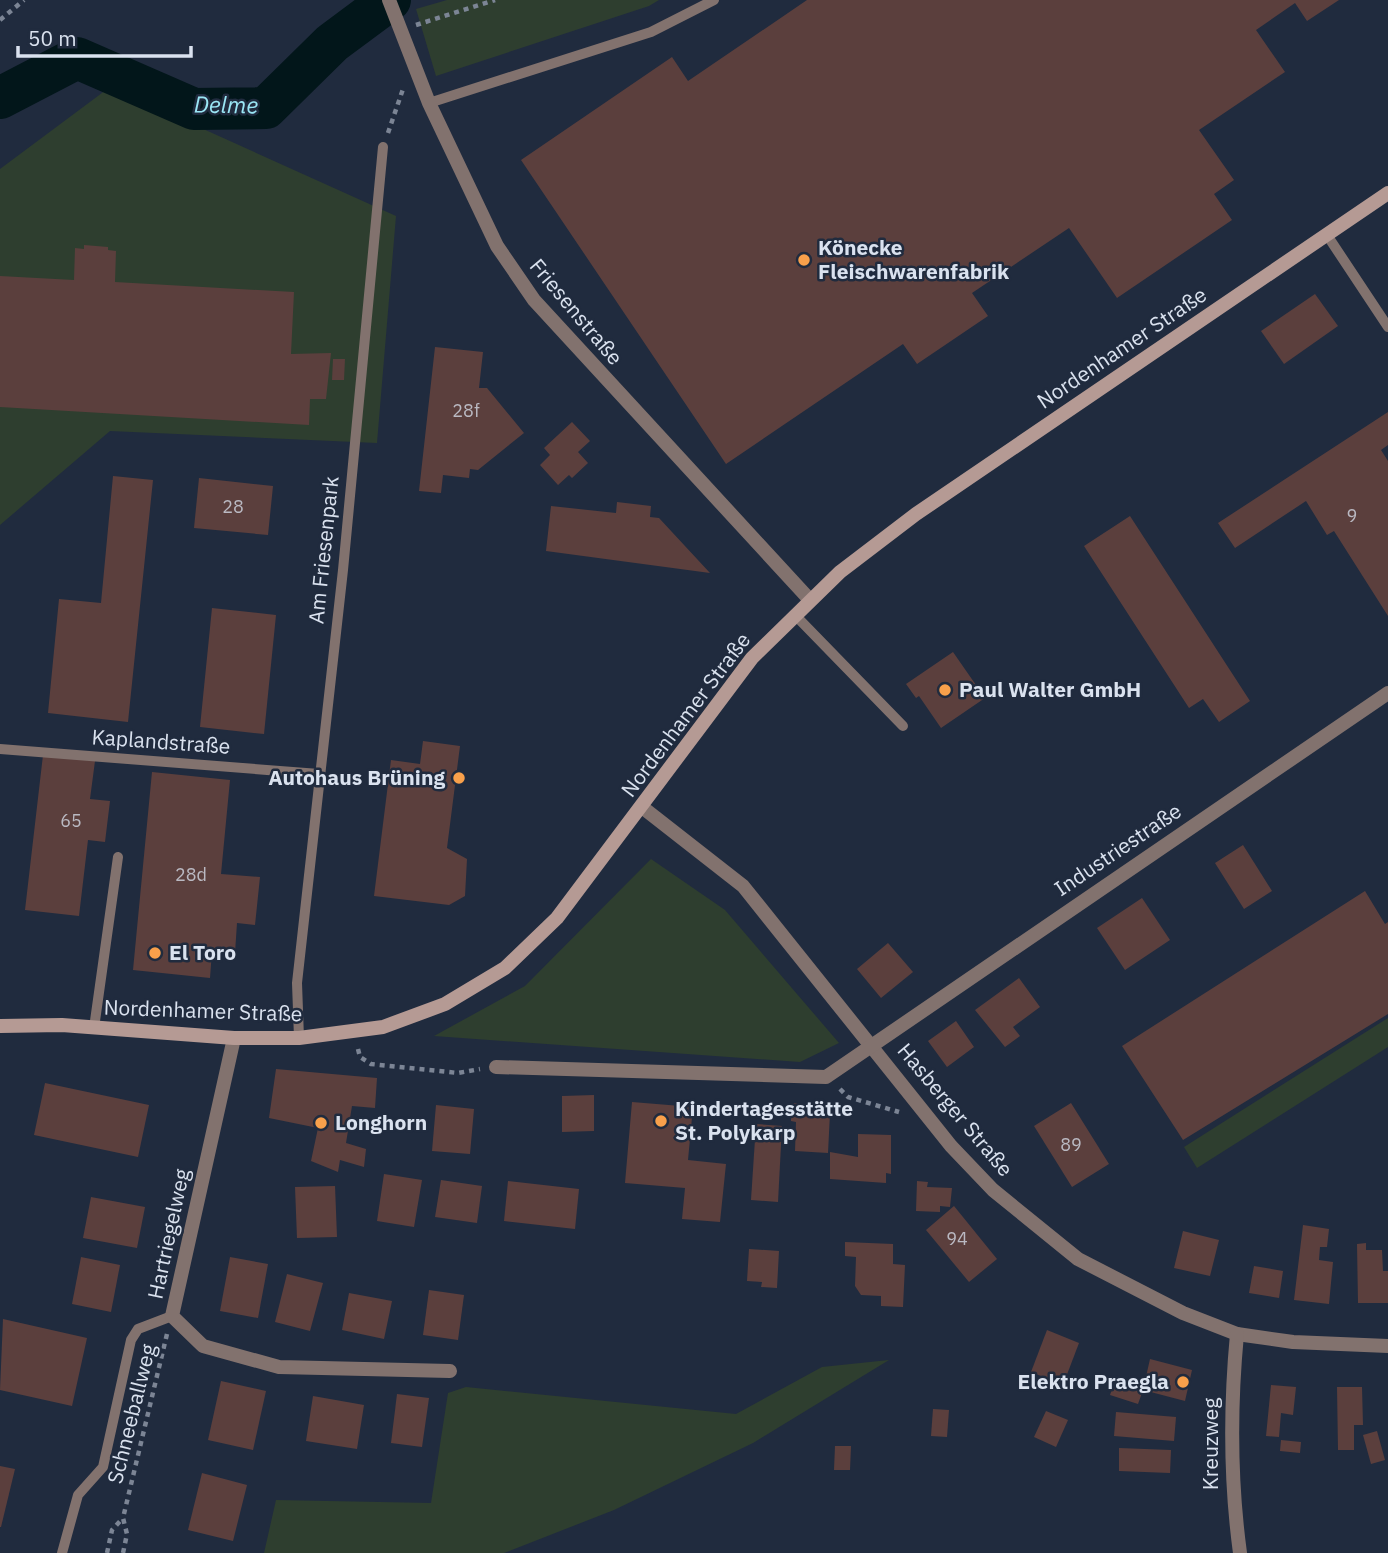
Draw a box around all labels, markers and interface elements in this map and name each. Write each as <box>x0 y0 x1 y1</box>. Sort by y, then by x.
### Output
scale bar <box>18 14 191 58</box>
text: 50 m <box>28 24 77 52</box>
water label: Delme <box>194 88 259 120</box>
place label: Könecke Fleischwarenfabrik <box>818 233 1010 285</box>
street label: Friesenstraße <box>524 252 630 370</box>
marker: Könecke Fleischwarenfabrik <box>796 252 812 268</box>
street label: Nordenhamer Straße <box>1031 280 1212 414</box>
house number: 28f <box>452 399 480 422</box>
street label: Am Friesenpark <box>301 475 345 625</box>
house number: 28 <box>222 495 244 518</box>
house number: 9 <box>1347 504 1357 527</box>
street label: Nordenhamer Straße <box>614 627 756 802</box>
place label: Paul Walter GmbH <box>959 675 1141 703</box>
marker: Paul Walter GmbH <box>937 682 953 698</box>
street label: Kaplandstraße <box>91 722 231 760</box>
place label: Autohaus Brüning <box>268 763 445 791</box>
marker: Autohaus Brüning <box>451 770 467 786</box>
street label: Industriestraße <box>1048 796 1186 902</box>
house number: 65 <box>60 809 82 832</box>
house number: 28d <box>175 863 207 886</box>
place label: El Toro <box>169 938 236 966</box>
marker: El Toro <box>147 945 163 961</box>
street label: Nordenhamer Straße <box>103 993 303 1027</box>
street label: Hasberger Straße <box>892 1037 1020 1182</box>
place label: Kindertagesstätte St. Polykarp <box>675 1094 853 1146</box>
place label: Longhorn <box>335 1108 427 1136</box>
marker: Kindertagesstätte St. Polykarp <box>653 1113 669 1129</box>
marker: Longhorn <box>313 1115 329 1131</box>
house number: 89 <box>1060 1133 1082 1156</box>
street label: Hartriegelweg <box>141 1166 195 1301</box>
house number: 94 <box>946 1227 968 1250</box>
street label: Schneeballweg <box>100 1341 162 1486</box>
place label: Elektro Praegla <box>1018 1367 1169 1395</box>
marker: Elektro Praegla <box>1175 1374 1191 1390</box>
street label: Kreuzweg <box>1196 1398 1224 1490</box>

